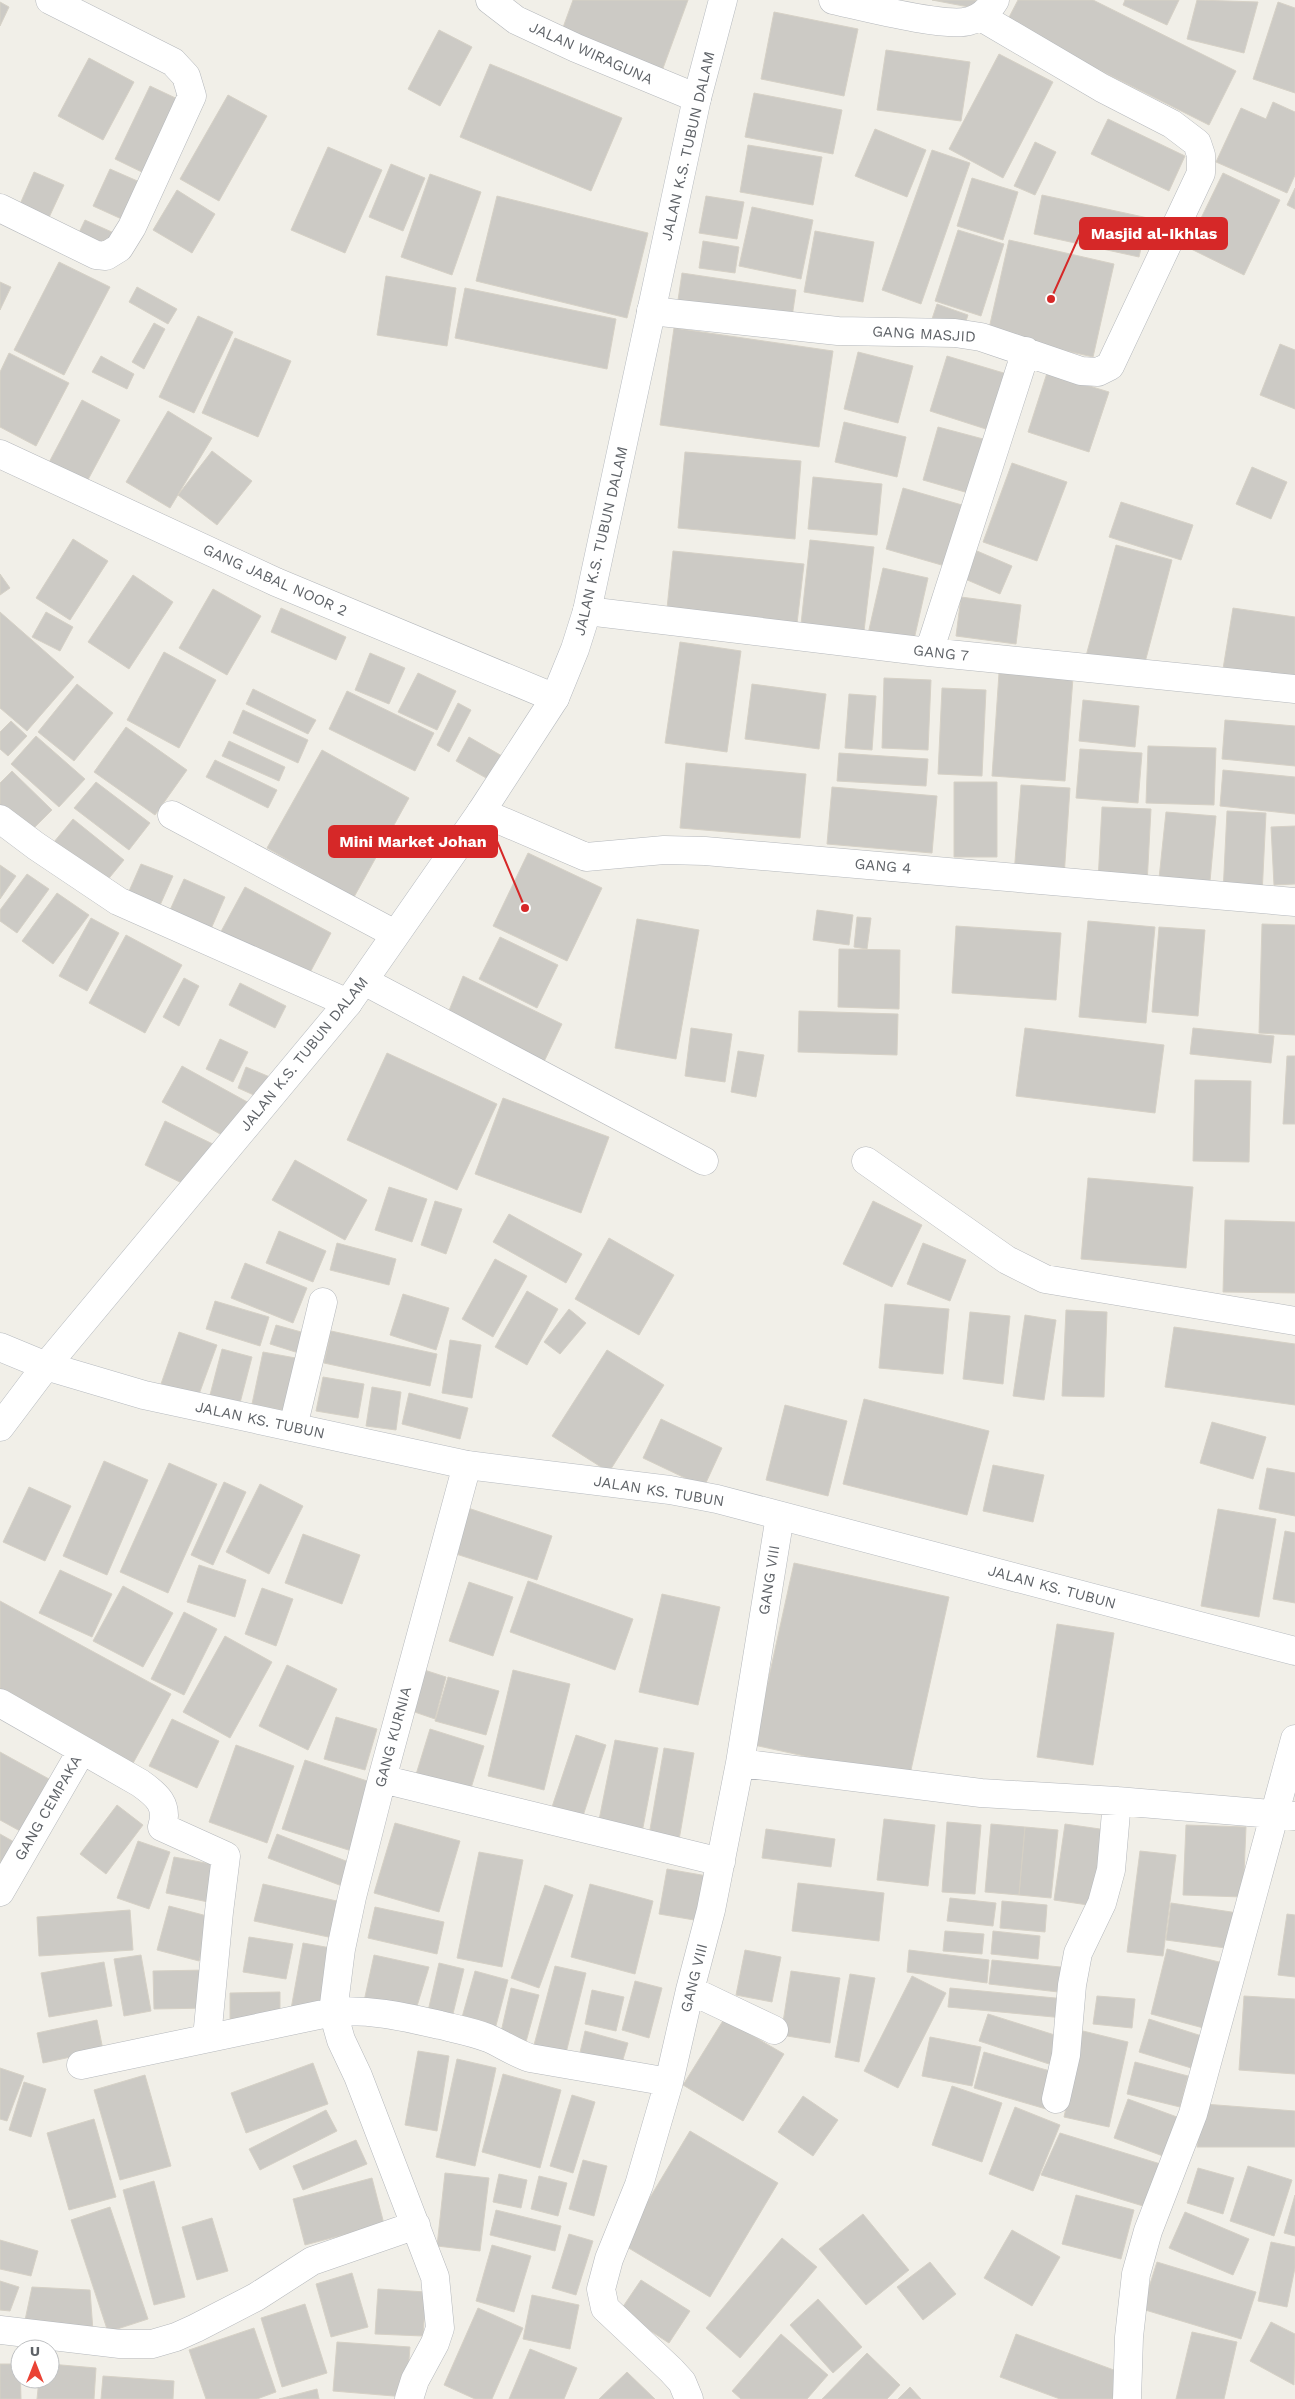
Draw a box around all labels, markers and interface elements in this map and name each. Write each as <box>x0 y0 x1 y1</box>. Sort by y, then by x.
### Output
street label: JALAN WIRAGUNA <box>526 18 656 88</box>
street label: JALAN K.S. TUBUN DALAM <box>657 50 719 242</box>
callout: Masjid al-Ikhlas <box>1080 218 1227 249</box>
text: Masjid al-Ikhlas <box>1091 224 1218 243</box>
street label: GANG MASJID <box>872 322 976 346</box>
street label: JALAN K.S. TUBUN DALAM <box>570 445 632 637</box>
street label: GANG JABAL NOOR 2 <box>200 540 350 620</box>
street label: GANG 7 <box>912 641 970 665</box>
callout: Mini Market Johan <box>329 826 497 857</box>
text: Mini Market Johan <box>339 832 487 851</box>
street label: GANG 4 <box>854 855 912 877</box>
street label: JALAN K.S. TUBUN DALAM <box>236 973 372 1135</box>
street label: JALAN KS. TUBUN <box>194 1397 326 1443</box>
street label: JALAN KS. TUBUN <box>592 1472 726 1510</box>
street label: GANG VIII <box>755 1544 783 1616</box>
street label: JALAN KS. TUBUN <box>986 1561 1118 1613</box>
street label: GANG KURNIA <box>371 1685 415 1789</box>
street label: GANG CEMPAKA <box>11 1752 85 1864</box>
street label: GANG VIII <box>677 1942 711 2014</box>
north arrow <box>10 2339 60 2389</box>
text: U <box>30 2343 40 2359</box>

